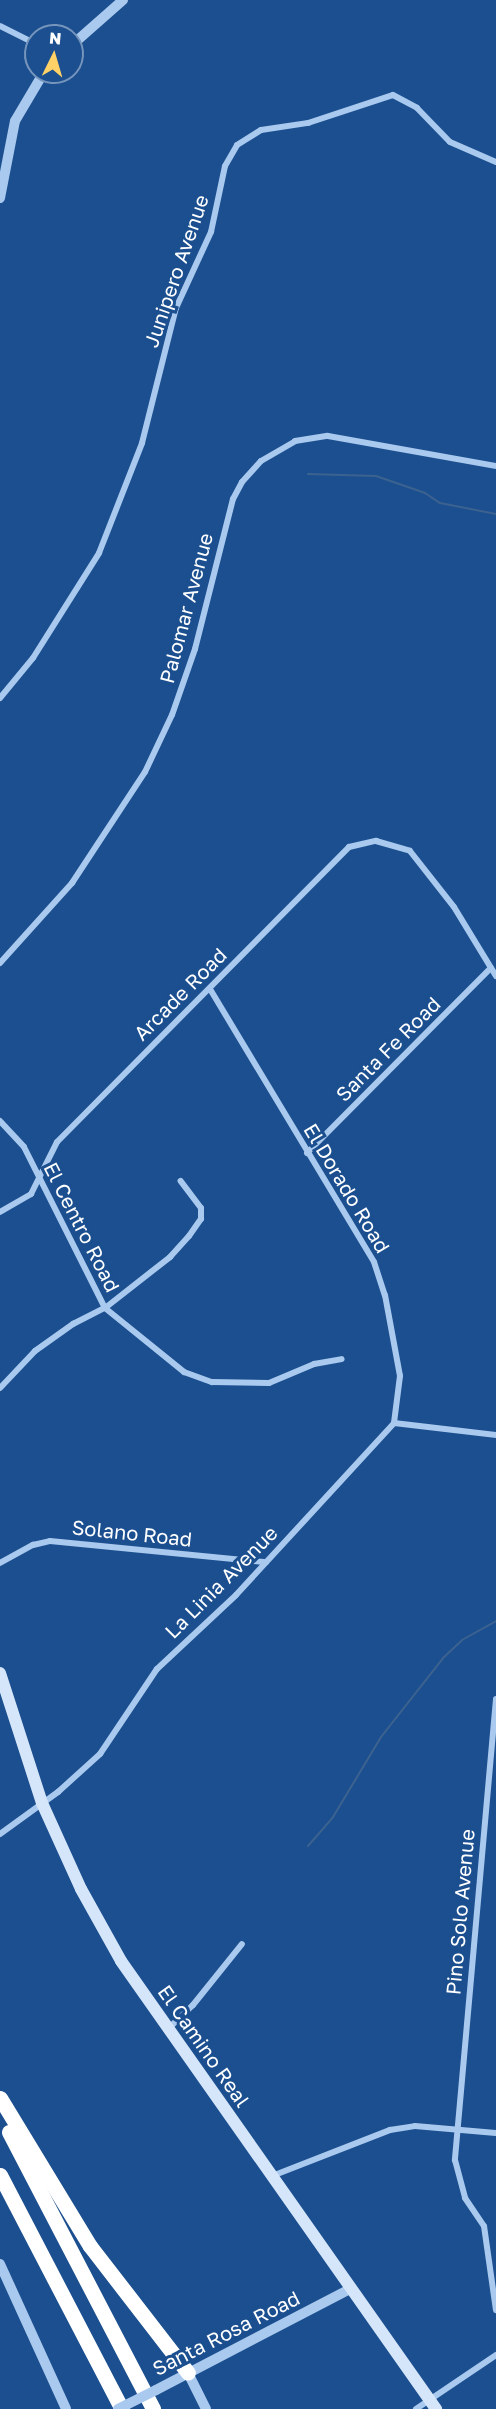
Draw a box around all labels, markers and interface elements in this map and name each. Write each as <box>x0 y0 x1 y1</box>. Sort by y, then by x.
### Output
north arrow <box>24 24 84 84</box>
text: N <box>48 28 62 49</box>
street label: Junipero Avenue <box>139 191 213 351</box>
street label: Palomar Avenue <box>154 530 218 686</box>
street label: Arcade Road <box>129 943 231 1045</box>
street label: Santa Fe Road <box>331 992 445 1106</box>
street label: El Dorado Road <box>299 1119 395 1257</box>
street label: El Centro Road <box>39 1158 125 1296</box>
street label: Solano Road <box>71 1515 193 1551</box>
street label: La Linia Avenue <box>160 1521 282 1643</box>
street label: Pino Solo Avenue <box>441 1828 479 1996</box>
street label: El Camino Real <box>153 1980 255 2112</box>
street label: Santa Rosa Road <box>148 2286 304 2380</box>

